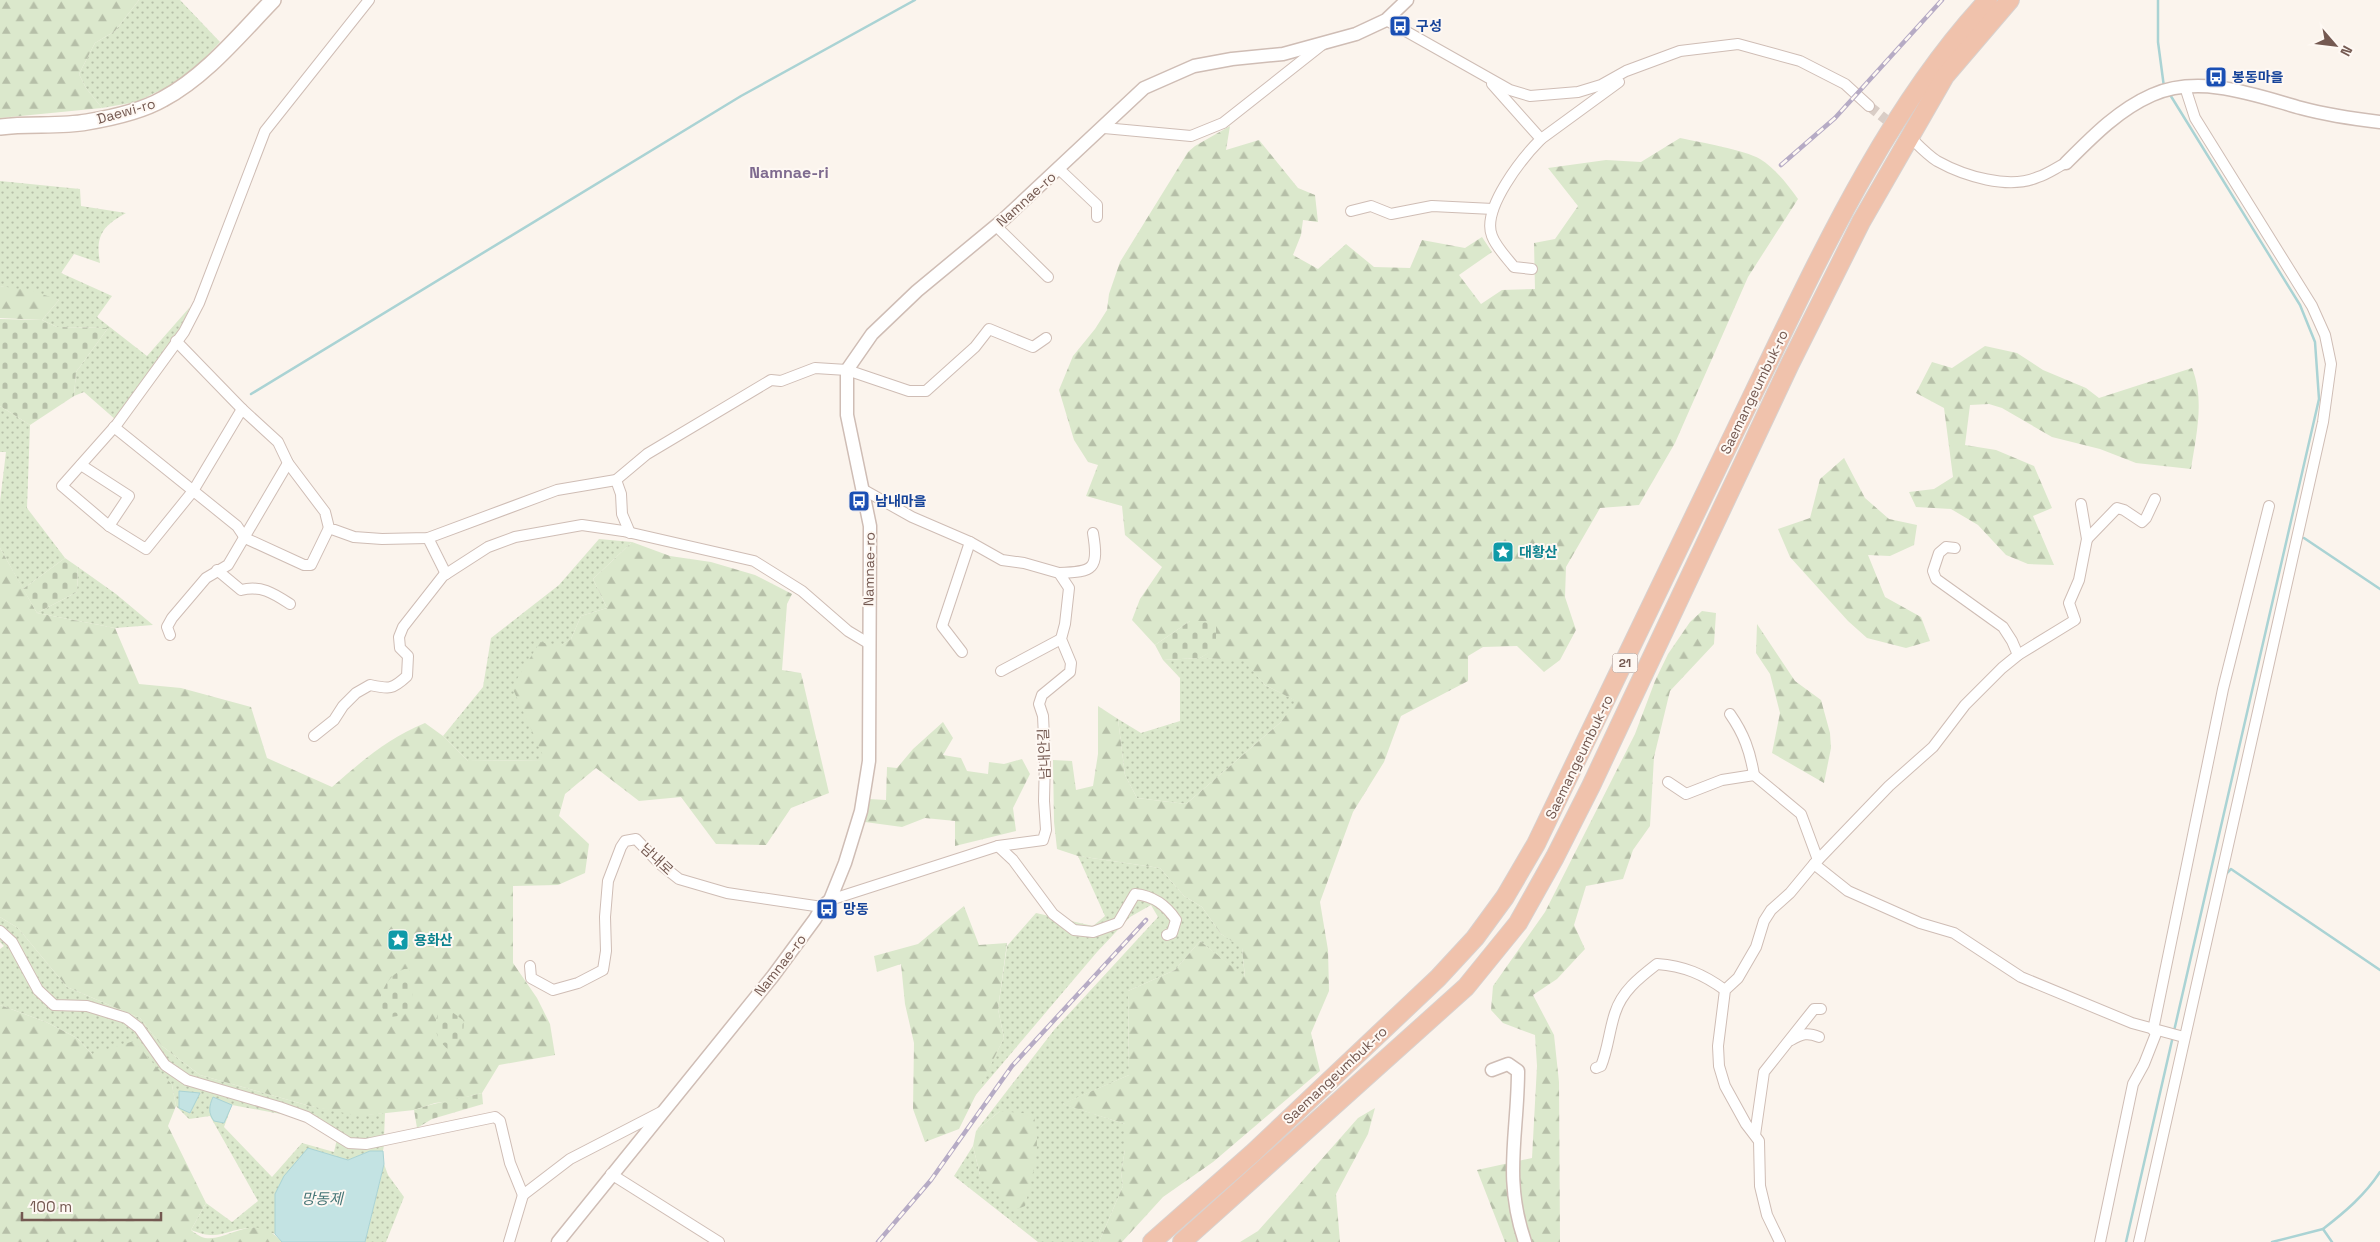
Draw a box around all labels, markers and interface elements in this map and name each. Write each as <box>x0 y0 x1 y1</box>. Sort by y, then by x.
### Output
bus stop icon: 구성 <box>1388 14 1412 38</box>
place label: 구성 <box>1416 17 1442 35</box>
north arrow <box>2310 20 2360 70</box>
text: N <box>2336 43 2357 59</box>
bus stop icon: 봉동마을 <box>2204 65 2228 89</box>
place label: 봉동마을 <box>2232 68 2284 86</box>
street label: Daewi-ro <box>95 94 157 128</box>
district label: Namnae-ri <box>749 162 829 183</box>
street label: Namnae-ro <box>992 167 1060 231</box>
street label: Saemangeumbuk-ro <box>1716 327 1792 457</box>
bus stop icon: 남내마을 <box>847 489 871 513</box>
place label: 남내마을 <box>875 492 927 510</box>
street label: Namnae-ro <box>859 532 879 606</box>
place icon: 대황산 <box>1491 540 1515 564</box>
place label: 대황산 <box>1519 543 1558 561</box>
road number: 21 <box>1612 654 1638 672</box>
street label: Saemangeumbuk-ro <box>1541 692 1617 822</box>
street label: 남내안길 <box>1034 728 1054 780</box>
street label: 남내로 <box>637 839 677 879</box>
bus stop icon: 망동 <box>815 897 839 921</box>
place label: 망동 <box>843 900 869 918</box>
place icon: 용화산 <box>386 928 410 952</box>
street label: Namnae-ro <box>750 930 810 1000</box>
place label: 용화산 <box>414 931 453 949</box>
street label: Saemangeumbuk-ro <box>1279 1022 1391 1128</box>
water label: 망동제 <box>301 1189 345 1208</box>
scale bar <box>22 1190 161 1222</box>
text: 100 m <box>30 1197 72 1216</box>

